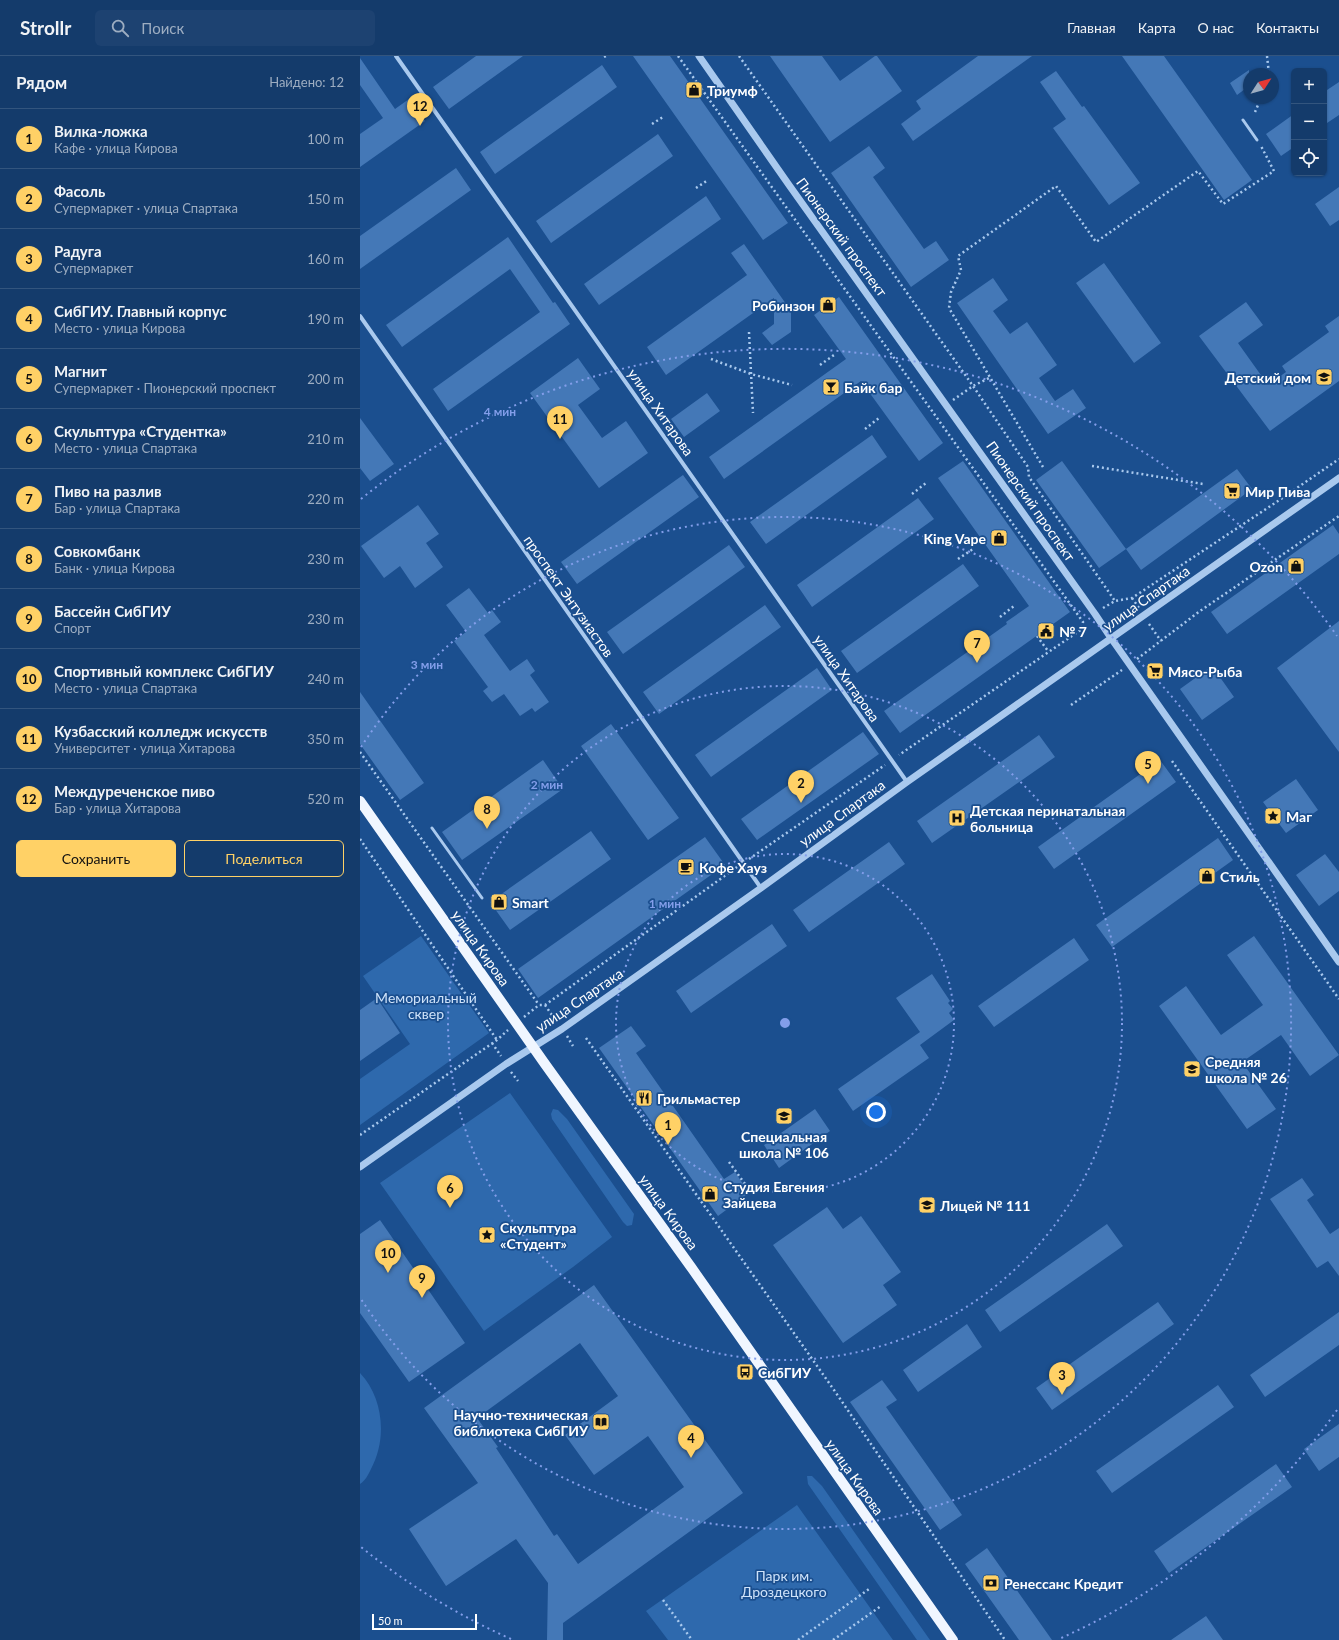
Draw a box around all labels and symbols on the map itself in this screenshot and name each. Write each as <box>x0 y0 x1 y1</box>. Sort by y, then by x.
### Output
north arrow <box>1243 68 1279 104</box>
shop icon: Триумф <box>684 80 704 100</box>
place label: Триумф <box>707 82 758 99</box>
pin: 12 <box>407 93 433 126</box>
street label: Пионерский проспект <box>793 174 891 300</box>
shop icon: Робинзон <box>818 295 838 315</box>
place label: Робинзон <box>752 297 815 314</box>
street label: улица Хитарова <box>625 365 697 459</box>
school or university icon: Детский дом <box>1314 367 1334 387</box>
place label: Детский дом <box>1225 369 1311 386</box>
bar icon: Байк бар <box>821 377 841 397</box>
place label: Байк бар <box>844 379 902 396</box>
text: 4 мин <box>484 404 516 419</box>
pin: 11 <box>547 406 573 439</box>
street label: Пионерский проспект <box>983 438 1079 564</box>
supermarket icon: Мир Пива <box>1222 481 1242 501</box>
place label: Мир Пива <box>1245 483 1310 500</box>
shop icon: King Vape <box>989 528 1009 548</box>
place label: King Vape <box>923 530 987 547</box>
street label: проспект Энтузиастов <box>521 532 617 660</box>
shop icon: Ozon <box>1286 556 1306 576</box>
place label: Ozon <box>1250 558 1283 575</box>
street label: улица Спартака <box>1099 562 1193 634</box>
public building icon: № 7 <box>1036 621 1056 641</box>
place label: № 7 <box>1059 623 1087 640</box>
pin: 7 <box>964 630 990 663</box>
street label: улица Хитарова <box>811 631 883 725</box>
text: 3 мин <box>411 657 443 672</box>
supermarket icon: Мясо-Рыба <box>1145 661 1165 681</box>
place label: Мясо-Рыба <box>1168 663 1242 680</box>
pin: 5 <box>1135 751 1161 784</box>
pin: 2 <box>788 770 814 803</box>
street label: улица Спартака <box>796 776 888 850</box>
text: 2 мин <box>531 777 563 792</box>
pin: 8 <box>474 796 500 829</box>
place label: Детская перинатальная больница <box>970 802 1125 835</box>
place icon: Маг <box>1263 806 1283 826</box>
hospital icon: Детская перинатальная больница <box>947 808 967 828</box>
place label: Маг <box>1286 808 1312 825</box>
cafe icon: Кофе Хауз <box>676 857 696 877</box>
place label: Кофе Хауз <box>699 859 767 876</box>
shop icon: Стиль <box>1197 866 1217 886</box>
place label: Стиль <box>1220 868 1260 885</box>
shop icon: Smart <box>489 892 509 912</box>
place label: Smart <box>512 894 550 911</box>
text: 1 мин <box>649 896 681 911</box>
street label: улица Кирова <box>449 907 513 989</box>
street label: улица Спартака <box>532 964 626 1036</box>
park label: Мемориальный сквер <box>375 989 477 1022</box>
centre of rings <box>778 1016 792 1030</box>
place label: Средняя школа № 26 <box>1205 1053 1287 1086</box>
school or university icon: Средняя школа № 26 <box>1182 1059 1202 1079</box>
restaurant icon: Грильмастер <box>634 1088 654 1108</box>
place label: Грильмастер <box>657 1090 741 1107</box>
your location <box>866 1102 886 1122</box>
school or university icon: Специальная школа № 106 <box>774 1106 794 1126</box>
pin: 1 <box>655 1112 681 1145</box>
place label: Специальная школа № 106 <box>739 1128 829 1161</box>
street label: улица Кирова <box>636 1171 702 1253</box>
pin: 6 <box>437 1175 463 1208</box>
place label: Студия Евгения Зайцева <box>723 1178 825 1211</box>
shop icon: Студия Евгения Зайцева <box>700 1184 720 1204</box>
school or university icon: Лицей № 111 <box>917 1195 937 1215</box>
place label: Лицей № 111 <box>939 1197 1030 1214</box>
place label: Скульптура «Студент» <box>500 1219 576 1252</box>
place icon: Скульптура «Студент» <box>477 1225 497 1245</box>
pin: 10 <box>375 1240 401 1273</box>
pin: 9 <box>409 1265 435 1298</box>
bus stop icon: СибГИУ <box>735 1362 755 1382</box>
pin: 3 <box>1049 1362 1075 1395</box>
place label: СибГИУ <box>758 1364 812 1381</box>
place label: Научно-техническая библиотека СибГИУ <box>453 1406 589 1439</box>
library icon: Научно-техническая библиотека СибГИУ <box>591 1412 611 1432</box>
pin: 4 <box>678 1425 704 1458</box>
street label: улица Кирова <box>823 1436 887 1518</box>
park label: Парк им. Дроздецкого <box>741 1567 827 1600</box>
bank icon: Ренессанс Кредит <box>981 1573 1001 1593</box>
place label: Ренессанс Кредит <box>1004 1575 1124 1592</box>
scale bar <box>372 1612 477 1631</box>

